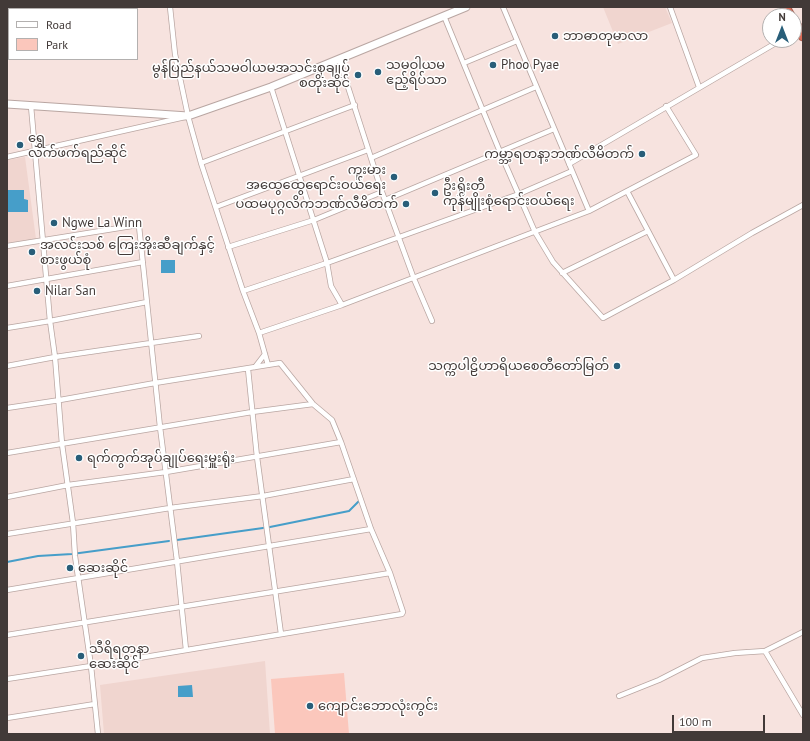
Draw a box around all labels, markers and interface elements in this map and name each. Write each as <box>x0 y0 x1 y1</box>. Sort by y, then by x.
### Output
legend <box>8 8 138 60</box>
north arrow <box>762 8 802 48</box>
text: N <box>778 10 786 24</box>
text: Road <box>46 17 71 32</box>
place label: ဘာဓာတုမာလာ <box>563 28 648 44</box>
marker: ဘာဓာတုမာလာ <box>550 31 560 41</box>
text: Park <box>46 37 68 52</box>
place label: သမဝါယမ ဧည့်ရိပ်သာ <box>386 57 447 88</box>
place label: Phoo Pyae <box>501 57 559 73</box>
place label: မွန်ပြည်နယ်သမဝါယမအသင်းစုချုပ် စတိုးဆိုင် <box>152 60 350 91</box>
marker: Phoo Pyae <box>488 60 498 70</box>
marker: သမဝါယမ ဧည့်ရိပ်သာ <box>373 67 383 77</box>
marker: မွန်ပြည်နယ်သမဝါယမအသင်းစုချုပ် စတိုးဆိုင် <box>353 70 363 80</box>
place label: ရွှေ လက်ဖက်ရည်ဆိုင် <box>28 130 127 161</box>
marker: ရွှေ လက်ဖက်ရည်ဆိုင် <box>15 140 25 150</box>
place label: ကမ္ဘာ့ရတနာ့ဘဏ်လီမိတက် <box>484 146 634 162</box>
marker: ကမ္ဘာ့ရတနာ့ဘဏ်လီမိတက် <box>637 149 647 159</box>
place label: ကူးမား အထွေထွေရောင်းဝယ်ရေး <box>246 162 386 193</box>
marker: ကူးမား အထွေထွေရောင်းဝယ်ရေး <box>389 172 399 182</box>
place label: ဦးရှိုးတီ ကုန်မျိုးစုံရောင်းဝယ်ရေး <box>443 178 575 209</box>
marker: ဦးရှိုးတီ ကုန်မျိုးစုံရောင်းဝယ်ရေး <box>430 188 440 198</box>
place label: ပထမပုဂ္ဂလိကဘဏ်လီမိတက် <box>236 196 398 212</box>
marker: ပထမပုဂ္ဂလိကဘဏ်လီမိတက် <box>401 199 411 209</box>
place label: Ngwe La Winn <box>62 215 142 231</box>
marker: Ngwe La Winn <box>49 218 59 228</box>
place label: အလင်းသစ် ကြေးအိုးဆီချက်နှင့် စားဖွယ်စုံ <box>40 237 215 268</box>
marker: အလင်းသစ် ကြေးအိုးဆီချက်နှင့် စားဖွယ်စုံ <box>27 247 37 257</box>
place label: Nilar San <box>45 283 96 299</box>
marker: Nilar San <box>32 286 42 296</box>
place label: သက္ကပါဠိဟာရိယစေတီတော်မြတ် <box>428 358 609 374</box>
marker: သက္ကပါဠိဟာရိယစေတီတော်မြတ် <box>612 361 622 371</box>
place label: ရက်ကွက်အုပ်ချုပ်ရေးမှူးရုံး <box>87 450 235 466</box>
marker: ရက်ကွက်အုပ်ချုပ်ရေးမှူးရုံး <box>74 453 84 463</box>
place label: ဆေးဆိုင် <box>78 560 128 576</box>
marker: ဆေးဆိုင် <box>65 563 75 573</box>
place label: သီရိရတနာ ဆေးဆိုင် <box>89 641 150 672</box>
marker: သီရိရတနာ ဆေးဆိုင် <box>76 651 86 661</box>
place label: ကျောင်းဘောလုံးကွင်း <box>318 698 438 714</box>
marker: ကျောင်းဘောလုံးကွင်း <box>305 701 315 711</box>
scale bar <box>674 707 767 733</box>
text: 100 m <box>679 714 712 729</box>

